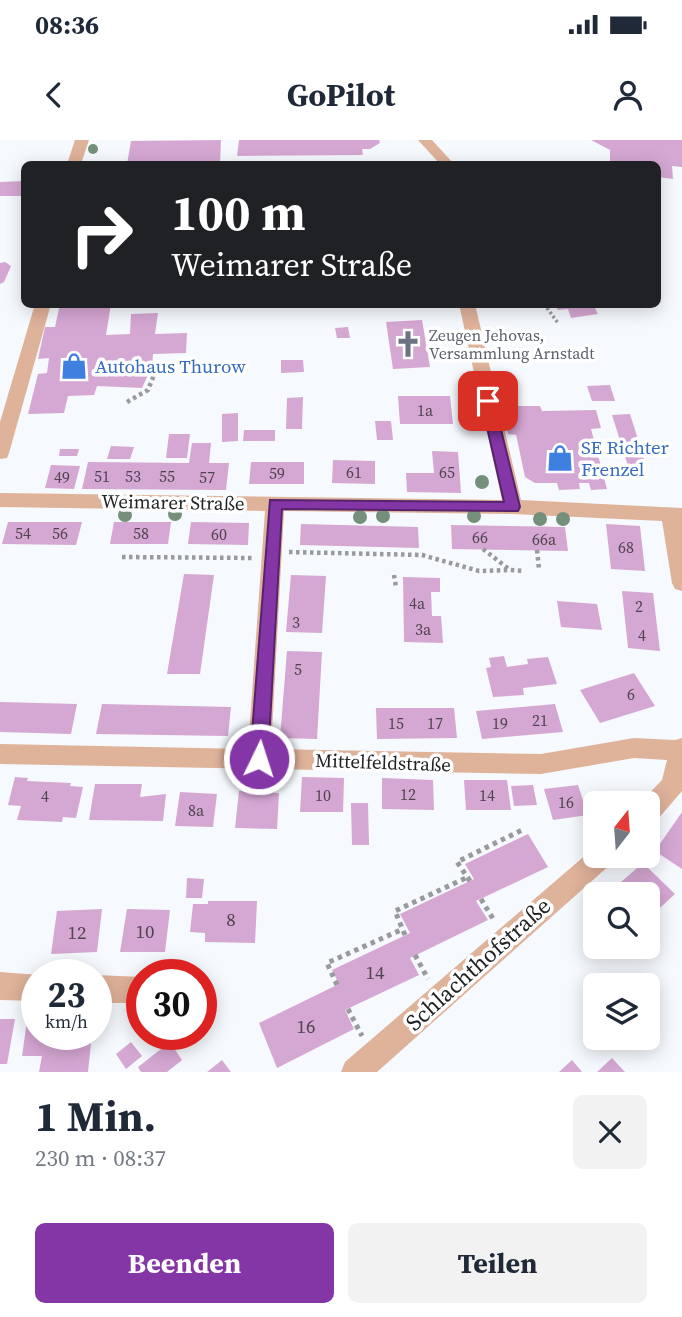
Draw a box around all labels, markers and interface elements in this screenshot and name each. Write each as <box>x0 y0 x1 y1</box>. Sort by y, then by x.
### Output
text: 08:36 <box>35 7 99 43</box>
text: GoPilot <box>287 73 395 117</box>
icon: back <box>35 76 73 114</box>
icon: person <box>609 76 647 114</box>
text: 100 m <box>171 179 306 246</box>
icon: right <box>56 189 147 280</box>
text: Weimarer Straße <box>171 243 412 287</box>
place label: Zeugen Jehovas, Versammlung Arnstadt <box>429 324 595 364</box>
church icon: Zeugen Jehovas, Versammlung Arnstadt <box>393 329 423 359</box>
shop icon: Autohaus Thurow <box>59 351 89 381</box>
place label: Autohaus Thurow <box>95 353 246 379</box>
pin <box>458 371 518 431</box>
icon: arrive <box>469 382 507 420</box>
house number: 1a <box>417 399 434 421</box>
place label: SE Richter Frenzel <box>581 434 669 482</box>
shop icon: SE Richter Frenzel <box>545 443 575 473</box>
house number: 61 <box>346 461 362 483</box>
house number: 65 <box>439 461 455 483</box>
house number: 59 <box>269 462 285 484</box>
house number: 51 <box>94 465 110 487</box>
house number: 53 <box>125 465 141 487</box>
house number: 55 <box>159 465 175 487</box>
house number: 49 <box>54 466 70 488</box>
house number: 57 <box>199 466 215 488</box>
street label: Weimarer Straße <box>101 488 245 516</box>
house number: 54 <box>15 522 31 544</box>
house number: 56 <box>52 522 68 544</box>
house number: 58 <box>133 522 149 544</box>
house number: 60 <box>211 523 227 545</box>
house number: 66 <box>472 526 488 548</box>
house number: 66a <box>532 528 557 550</box>
house number: 68 <box>618 536 634 558</box>
house number: 4a <box>409 592 426 614</box>
house number: 2 <box>635 595 643 617</box>
house number: 3 <box>292 611 300 633</box>
house number: 3a <box>415 618 432 640</box>
house number: 4 <box>638 624 646 646</box>
house number: 5 <box>294 658 302 680</box>
house number: 6 <box>627 683 635 705</box>
house number: 21 <box>532 709 548 731</box>
house number: 15 <box>388 712 404 734</box>
house number: 17 <box>427 712 443 734</box>
house number: 19 <box>492 712 508 734</box>
position arrow <box>222 722 296 796</box>
street label: Mittelfeldstraße <box>315 747 451 777</box>
house number: 12 <box>400 783 416 805</box>
house number: 10 <box>315 784 331 806</box>
house number: 14 <box>479 784 495 806</box>
house number: 4 <box>41 785 49 807</box>
house number: 16 <box>558 791 574 813</box>
north arrow <box>583 791 660 868</box>
map controls <box>583 791 660 1050</box>
house number: 8a <box>188 799 205 821</box>
button: search <box>583 882 660 959</box>
street label: Schlachthofstraße <box>398 890 558 1038</box>
house number: 8 <box>226 906 236 932</box>
house number: 10 <box>135 918 155 944</box>
house number: 12 <box>67 919 87 945</box>
speed limit sign: 30 <box>126 959 217 1050</box>
house number: 14 <box>365 959 385 985</box>
text: 23 <box>48 971 85 1019</box>
button: layers <box>583 973 660 1050</box>
text: km/h <box>45 1009 88 1034</box>
house number: 16 <box>296 1013 316 1039</box>
text: 1 Min. <box>35 1087 156 1145</box>
button: close <box>573 1095 647 1169</box>
text: 230 m · 08:37 <box>35 1142 166 1174</box>
button: Beenden <box>35 1223 334 1303</box>
button: Teilen <box>348 1223 647 1303</box>

